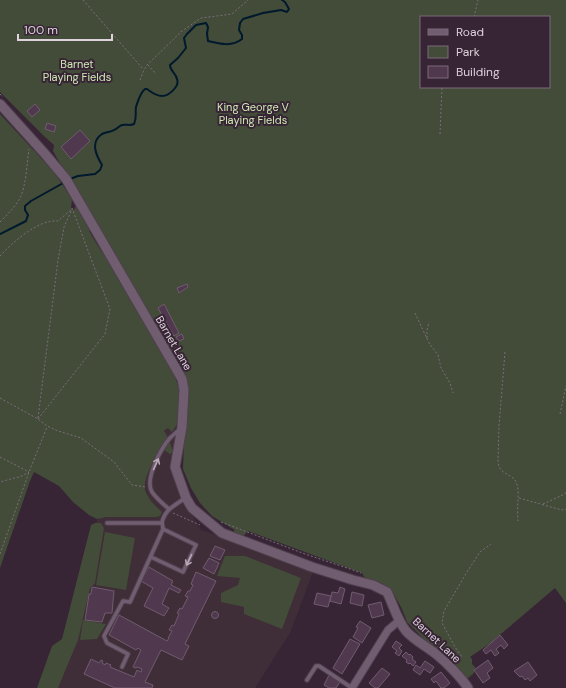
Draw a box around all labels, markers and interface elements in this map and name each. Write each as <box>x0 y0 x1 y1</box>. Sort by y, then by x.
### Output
scale bar <box>18 16 112 42</box>
legend <box>420 16 550 88</box>
text: 100 m <box>24 22 58 38</box>
text: Road <box>456 24 484 40</box>
text: Park <box>456 44 480 60</box>
park label: Barnet Playing Fields <box>43 57 111 84</box>
text: Building <box>456 64 500 80</box>
park label: King George V Playing Fields <box>217 100 290 127</box>
street label: Barnet Lane <box>153 313 195 373</box>
one-way arrow <box>152 458 160 470</box>
one-way arrow <box>185 554 192 566</box>
street label: Barnet Lane <box>410 614 464 666</box>

